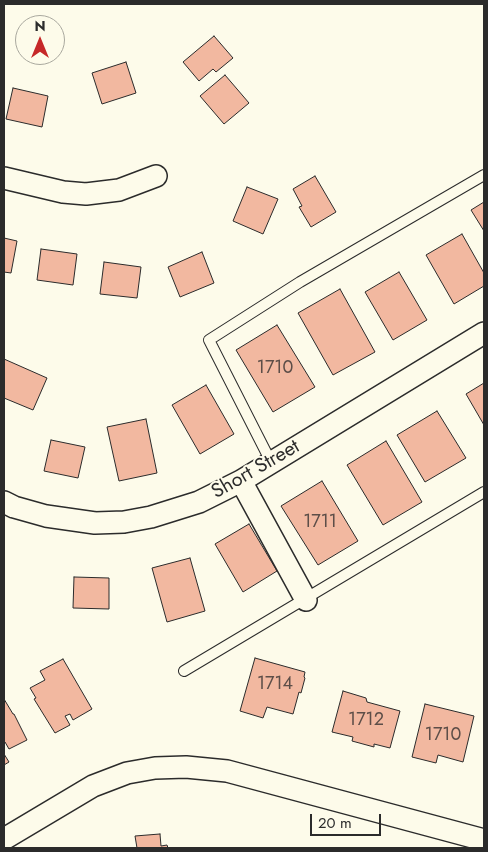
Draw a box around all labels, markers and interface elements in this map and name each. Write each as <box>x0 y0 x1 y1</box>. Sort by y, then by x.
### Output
north arrow <box>15 15 65 65</box>
text: N <box>34 16 46 36</box>
house number: 1710 <box>257 358 293 380</box>
street label: Short Street <box>208 435 304 505</box>
house number: 1711 <box>303 512 337 534</box>
house number: 1714 <box>257 674 293 696</box>
house number: 1712 <box>348 710 384 732</box>
house number: 1710 <box>425 725 461 747</box>
scale bar <box>313 804 384 836</box>
text: 20 m <box>318 812 352 834</box>

